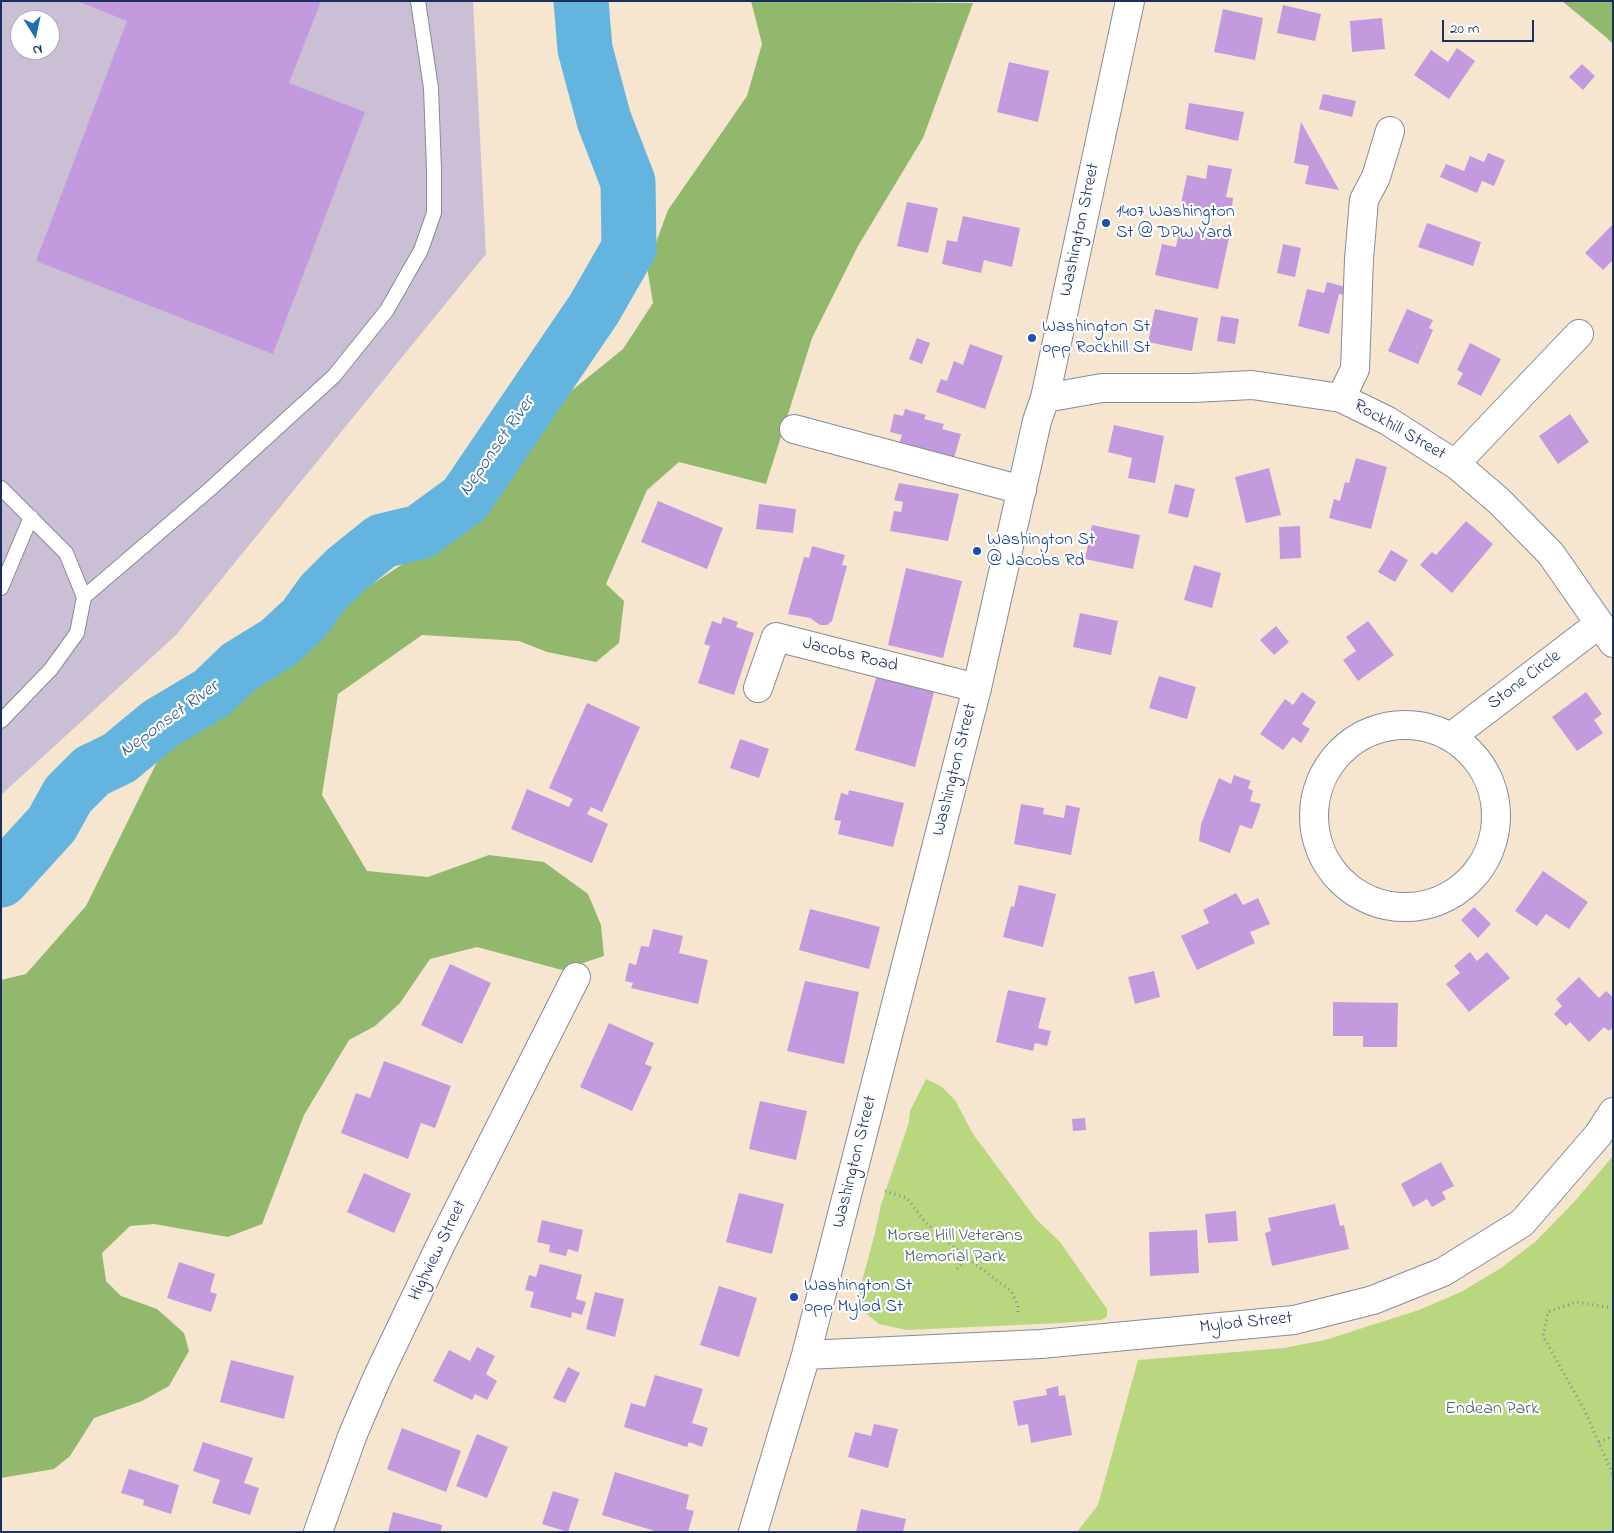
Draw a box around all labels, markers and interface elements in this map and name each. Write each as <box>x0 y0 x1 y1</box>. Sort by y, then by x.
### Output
north arrow <box>10 10 60 60</box>
scale bar <box>1444 10 1536 42</box>
text: 20 m <box>1450 18 1479 40</box>
text: N <box>31 38 44 60</box>
street label: Washington Street <box>1056 161 1106 299</box>
place label: 1407 Washington St @ DPW Yard <box>1116 202 1235 244</box>
marker: 1407 Washington St @ DPW Yard <box>1100 217 1112 229</box>
place label: Washington St opp Rockhill St <box>1042 317 1151 359</box>
marker: Washington St opp Rockhill St <box>1026 332 1038 344</box>
water label: Neponset River <box>455 393 541 501</box>
street label: Rockhill Street <box>1349 396 1449 466</box>
place label: Washington St @ Jacobs Rd <box>987 530 1095 572</box>
marker: Washington St @ Jacobs Rd <box>971 545 983 557</box>
street label: Jacobs Road <box>800 634 900 678</box>
street label: Stone Circle <box>1484 646 1566 716</box>
water label: Neponset River <box>116 677 224 763</box>
street label: Washington Street <box>929 702 983 838</box>
street label: Washington Street <box>829 1094 883 1230</box>
street label: Highview Street <box>405 1197 473 1305</box>
park label: Morse Hill Veterans Memorial Park <box>887 1226 1023 1268</box>
place label: Washington St opp Mylod St <box>804 1276 912 1318</box>
marker: Washington St opp Mylod St <box>788 1291 800 1303</box>
street label: Mylod Street <box>1198 1308 1294 1340</box>
park label: Endean Park <box>1445 1399 1539 1421</box>

